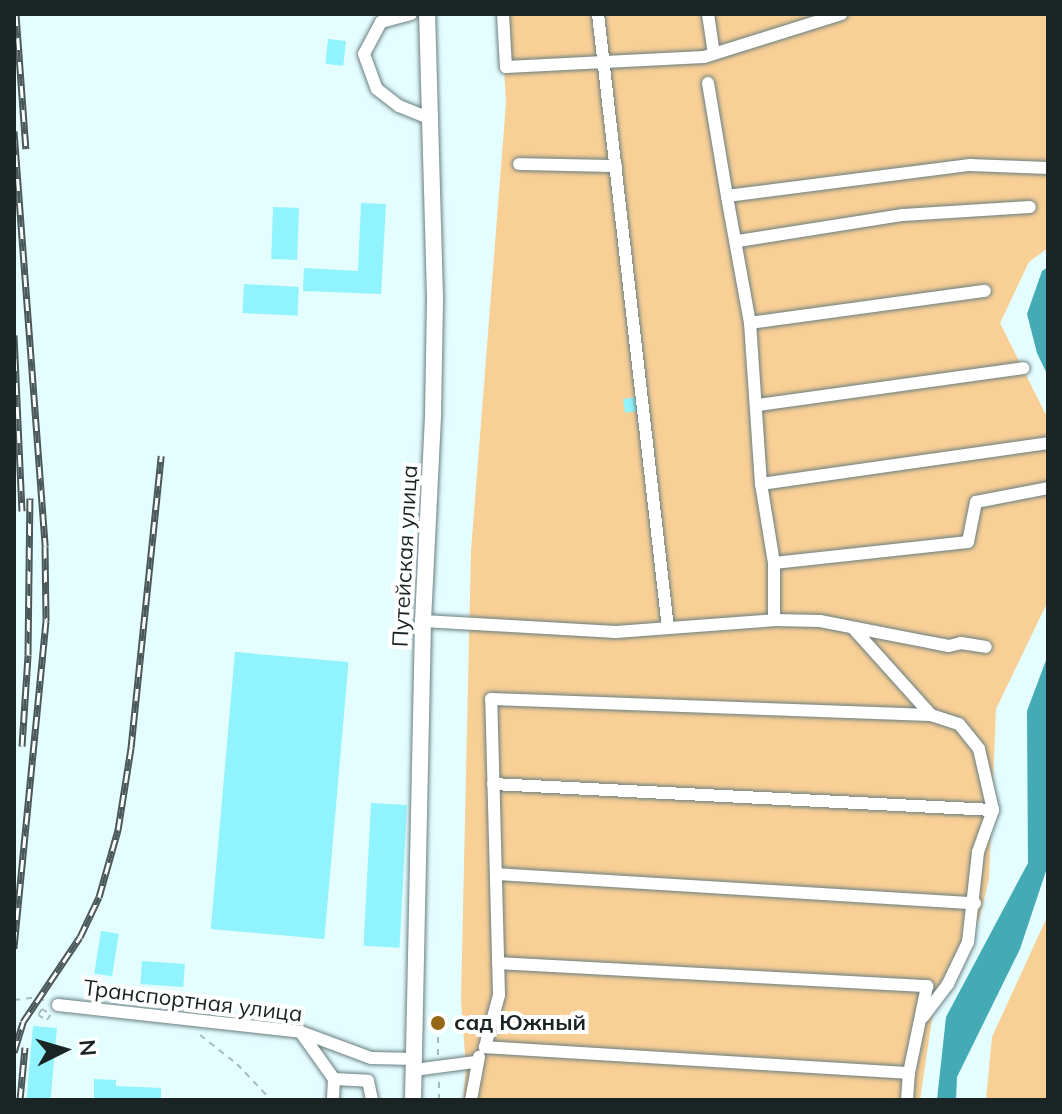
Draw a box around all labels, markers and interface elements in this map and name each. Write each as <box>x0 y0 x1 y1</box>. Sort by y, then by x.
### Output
street label: Путейская улица <box>387 464 423 648</box>
street label: Транспортная улица <box>82 974 304 1028</box>
north arrow <box>24 1010 104 1090</box>
place label: сад Южный <box>454 1010 586 1036</box>
marker: сад Южный <box>429 1014 447 1032</box>
text: N <box>73 1038 103 1057</box>

